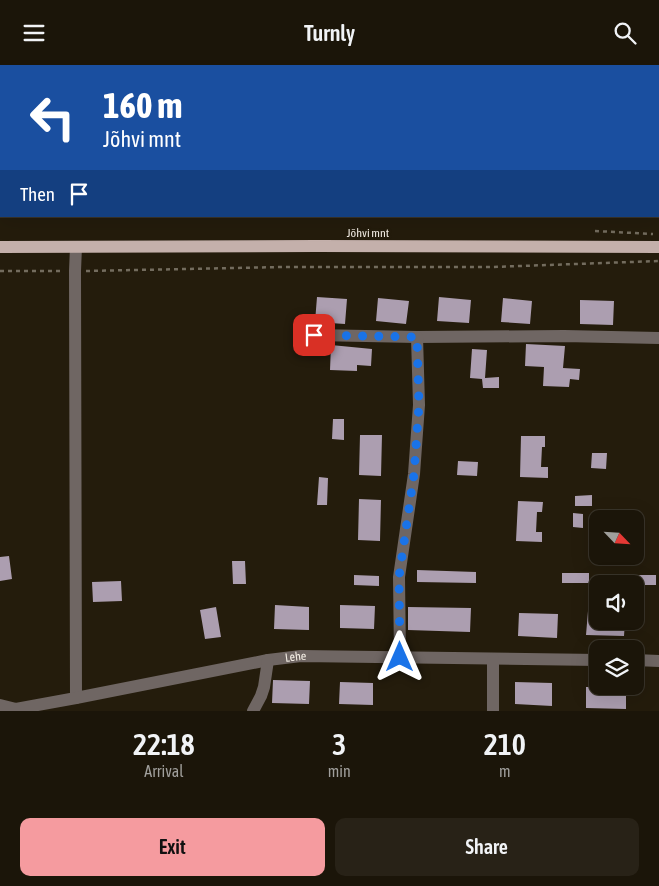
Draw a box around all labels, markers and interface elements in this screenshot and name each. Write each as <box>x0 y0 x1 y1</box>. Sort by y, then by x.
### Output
icon: menu <box>20 19 48 47</box>
icon: search <box>611 19 639 47</box>
text: Turnly <box>304 20 355 46</box>
icon: left <box>20 85 85 150</box>
text: 160 m <box>103 85 182 125</box>
text: Jõhvi mnt <box>103 126 181 152</box>
icon: arrive <box>65 180 93 208</box>
text: Then <box>20 183 55 205</box>
street label: Jõhvi mnt <box>347 226 390 240</box>
pin <box>293 314 335 356</box>
icon: arrive <box>300 321 328 349</box>
north arrow <box>589 510 644 565</box>
map controls <box>589 510 644 695</box>
button: sound <box>589 575 644 630</box>
position arrow <box>373 630 425 682</box>
button: layers <box>589 640 644 695</box>
street label: Lehe <box>284 649 306 665</box>
text: 22:18 <box>133 727 195 761</box>
text: 3 <box>332 727 346 761</box>
text: 210 <box>484 727 526 761</box>
text: Arrival <box>144 762 183 780</box>
text: min <box>328 762 351 780</box>
text: m <box>499 762 511 780</box>
button: Exit <box>20 818 325 876</box>
button: Share <box>335 818 639 876</box>

